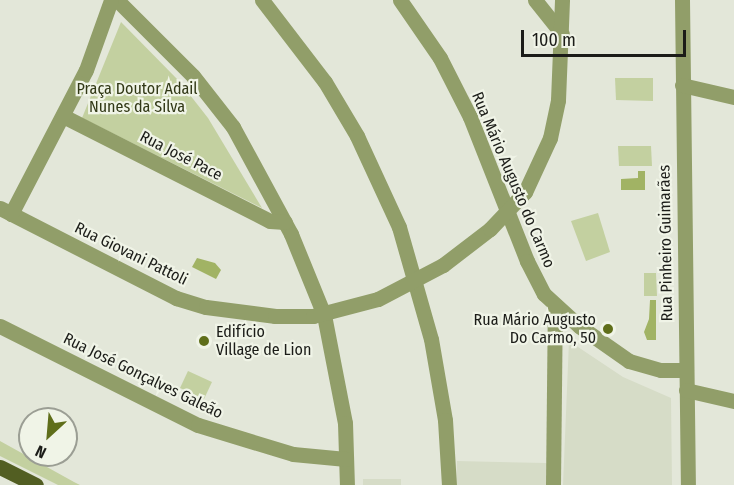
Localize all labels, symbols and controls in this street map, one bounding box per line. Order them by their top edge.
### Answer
scale bar [524,18,689,56]
text: 100 m [532,29,576,51]
park label: Praça Doutor Adail Nunes da Silva [76,79,198,117]
street label: Rua Mário Augusto do Carmo [467,89,559,271]
street label: Rua José Pace [137,127,225,185]
street label: Rua Pinheiro Guimarães [655,165,677,321]
street label: Rua Giovani Pattoli [71,218,191,290]
place label: Rua Mário Augusto Do Carmo, 50 [474,310,596,348]
place label: Edifício Village de Lion [216,322,311,360]
marker: Rua Mário Augusto Do Carmo, 50 [601,322,615,336]
street label: Rua José Gonçalves Galeão [60,329,226,423]
marker: Edifício Village de Lion [197,334,211,348]
north arrow [18,407,78,467]
text: N [32,441,49,462]

